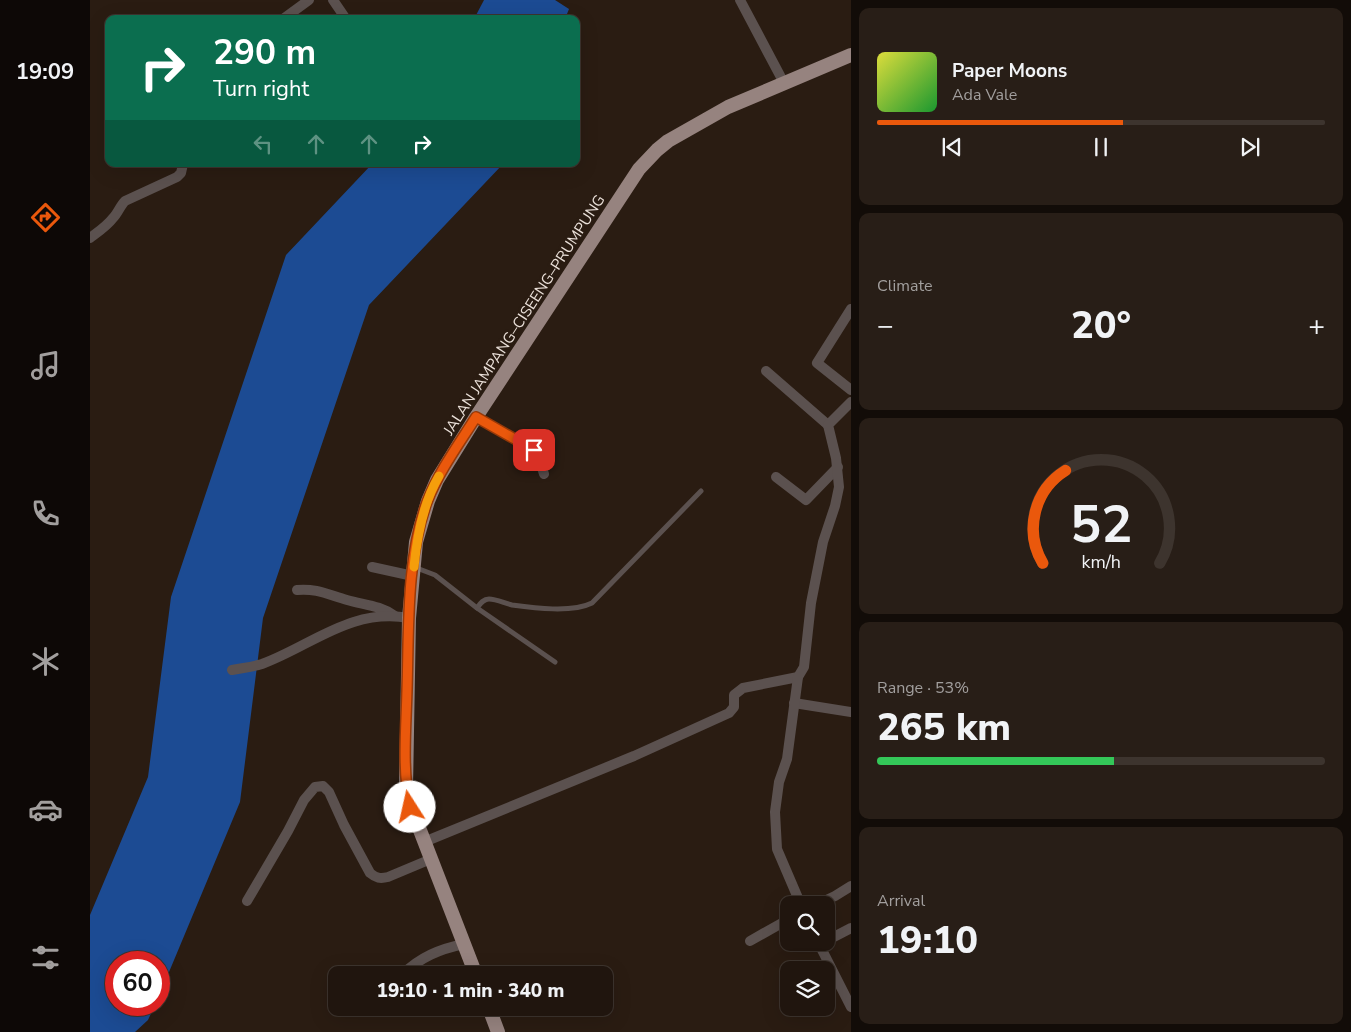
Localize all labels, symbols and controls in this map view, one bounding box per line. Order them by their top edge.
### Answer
text: 290 m [213,29,316,76]
icon: right [130,35,195,100]
text: 19:09 [16,57,74,87]
text: Paper Moons [952,58,1067,84]
text: Turn right [213,74,309,104]
text: Ada Vale [952,84,1017,106]
icon: left [249,130,277,158]
icon: ahead [302,130,330,158]
icon: ahead [355,130,383,158]
icon: right [408,130,436,158]
icon: previous [938,133,966,161]
icon: pause [1087,133,1115,161]
icon: next [1236,133,1264,161]
street label: JALAN JAMPANG–CISEENG–PRUMPUNG [438,191,609,440]
icon: directions [28,200,63,235]
text: Climate [877,275,932,297]
text: 20° [1071,300,1131,351]
text: − [877,307,894,345]
text: + [1308,307,1325,345]
icon: music [28,348,63,383]
pin [513,429,555,471]
icon: arrive [520,436,548,464]
text: 52 [1070,489,1132,560]
icon: phone [28,496,63,531]
text: km/h [1081,550,1121,574]
icon: climate [28,644,63,679]
text: Range · 53% [877,677,969,699]
text: 265 km [877,702,1011,753]
position arrow [383,780,435,832]
icon: car [28,792,63,827]
text: Arrival [877,890,925,912]
map controls [780,896,835,1016]
button: search [780,896,835,951]
text: 19:10 [877,915,978,966]
icon: filters [28,940,63,975]
speed limit sign: 60 [105,951,170,1016]
button: layers [780,961,835,1016]
text: 19:10 · 1 min · 340 m [377,978,564,1004]

